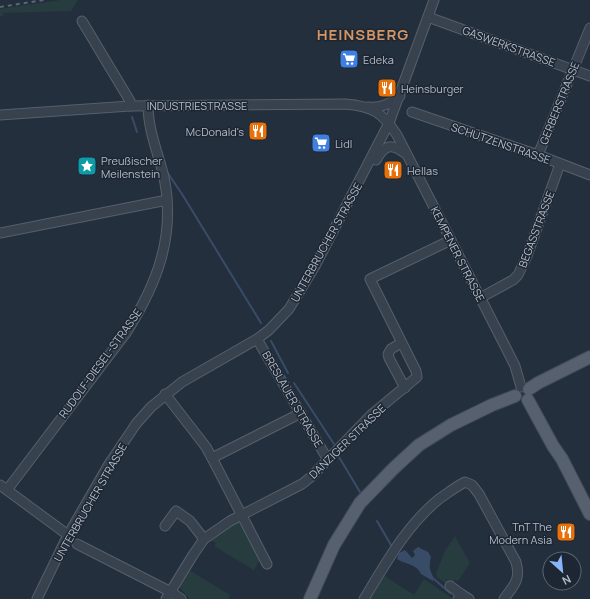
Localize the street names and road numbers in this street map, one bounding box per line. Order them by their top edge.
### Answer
street label: GASWERKSTRASSE [461,22,557,70]
street label: GERBERSTRASSE [536,59,582,147]
street label: INDUSTRIESTRASSE [147,98,247,113]
street label: SCHÜTZENSTRASSE [449,119,553,167]
street label: UNTERBRUCHER STRASSE [287,180,365,304]
street label: BEGASSTRASSE [514,189,558,269]
street label: KEMPENER STRASSE [428,204,488,304]
street label: RUDOLF-DIESEL-STRASSE [55,305,145,421]
street label: BRESLAUER STRASSE [259,348,327,450]
street label: DANZIGER STRASSE [305,400,389,482]
street label: UNTERBRUCHER STRASSE [50,440,130,564]

